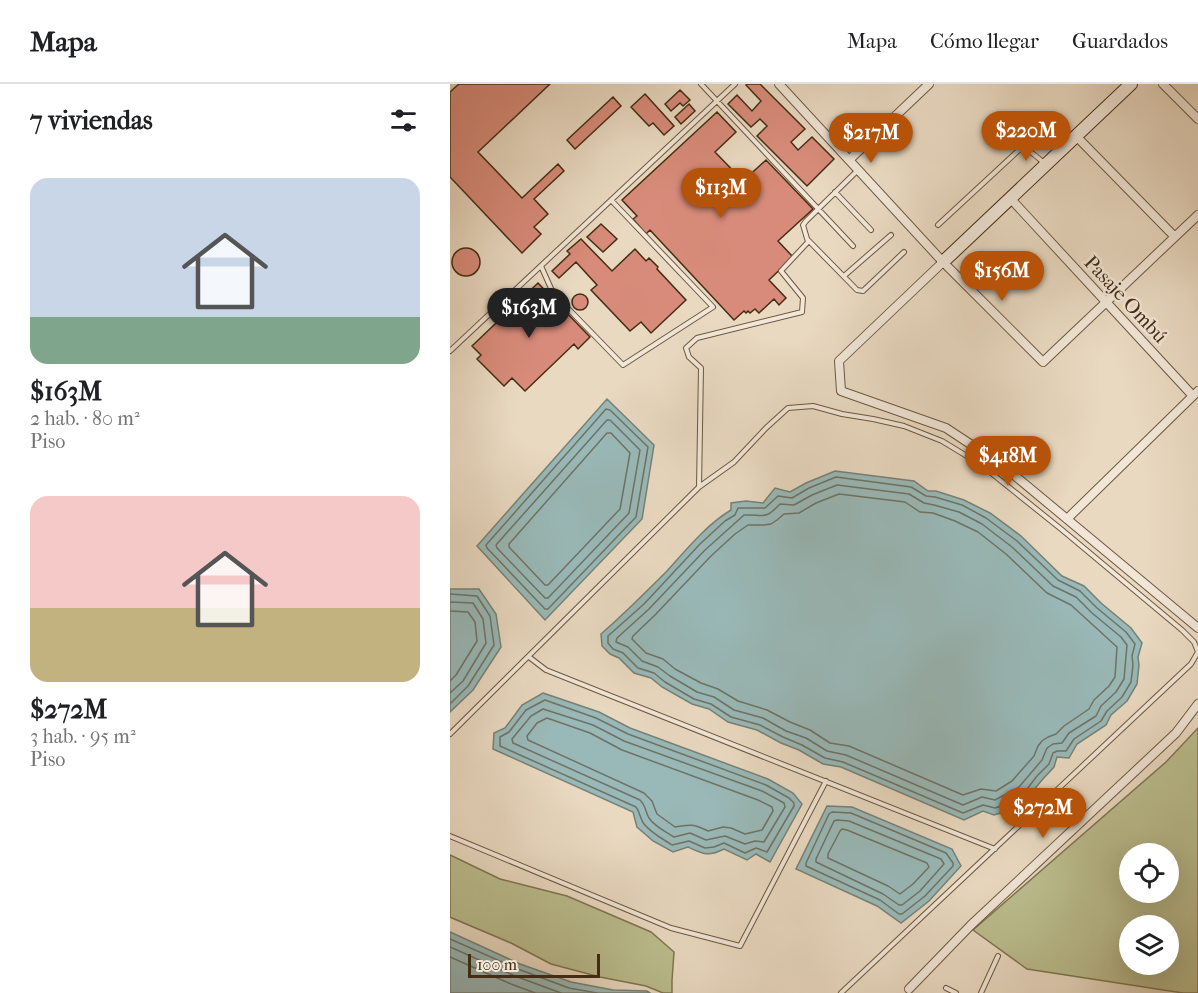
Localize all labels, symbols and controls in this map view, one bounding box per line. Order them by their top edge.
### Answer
text: Mapa [30,25,97,58]
text: Mapa [847,29,897,53]
text: Cómo llegar [930,29,1039,53]
text: Guardados [1072,29,1168,53]
icon: filters [387,104,420,137]
text: 7 viviendas [30,105,153,136]
pin: $220M [984,111,1068,162]
pin: $217M [829,113,913,164]
text: $220M [996,119,1056,142]
text: $217M [843,121,899,144]
pin: $113M [679,168,763,219]
text: $113M [695,176,747,199]
icon: home [171,217,279,325]
pin: $156M [960,251,1044,302]
street label: Pasaje Ombú [1079,251,1172,348]
text: $156M [974,259,1030,282]
pin: $163M [487,288,571,339]
text: $163M [501,296,557,319]
text: $163M [30,376,102,407]
text: 2 hab. · 80 m² [30,407,140,430]
text: Piso [30,430,66,453]
pin: $418M [966,436,1050,487]
text: $418M [979,444,1037,467]
icon: home [171,535,279,643]
text: $272M [30,694,107,725]
text: 3 hab. · 95 m² [30,725,136,748]
text: Piso [30,748,66,771]
pin: $272M [1001,788,1085,839]
text: $272M [1013,796,1073,819]
map controls [1119,843,1179,975]
button: locate [1119,843,1179,903]
button: layers [1119,915,1179,975]
scale bar [468,951,600,978]
text: 100 m [477,955,517,974]

